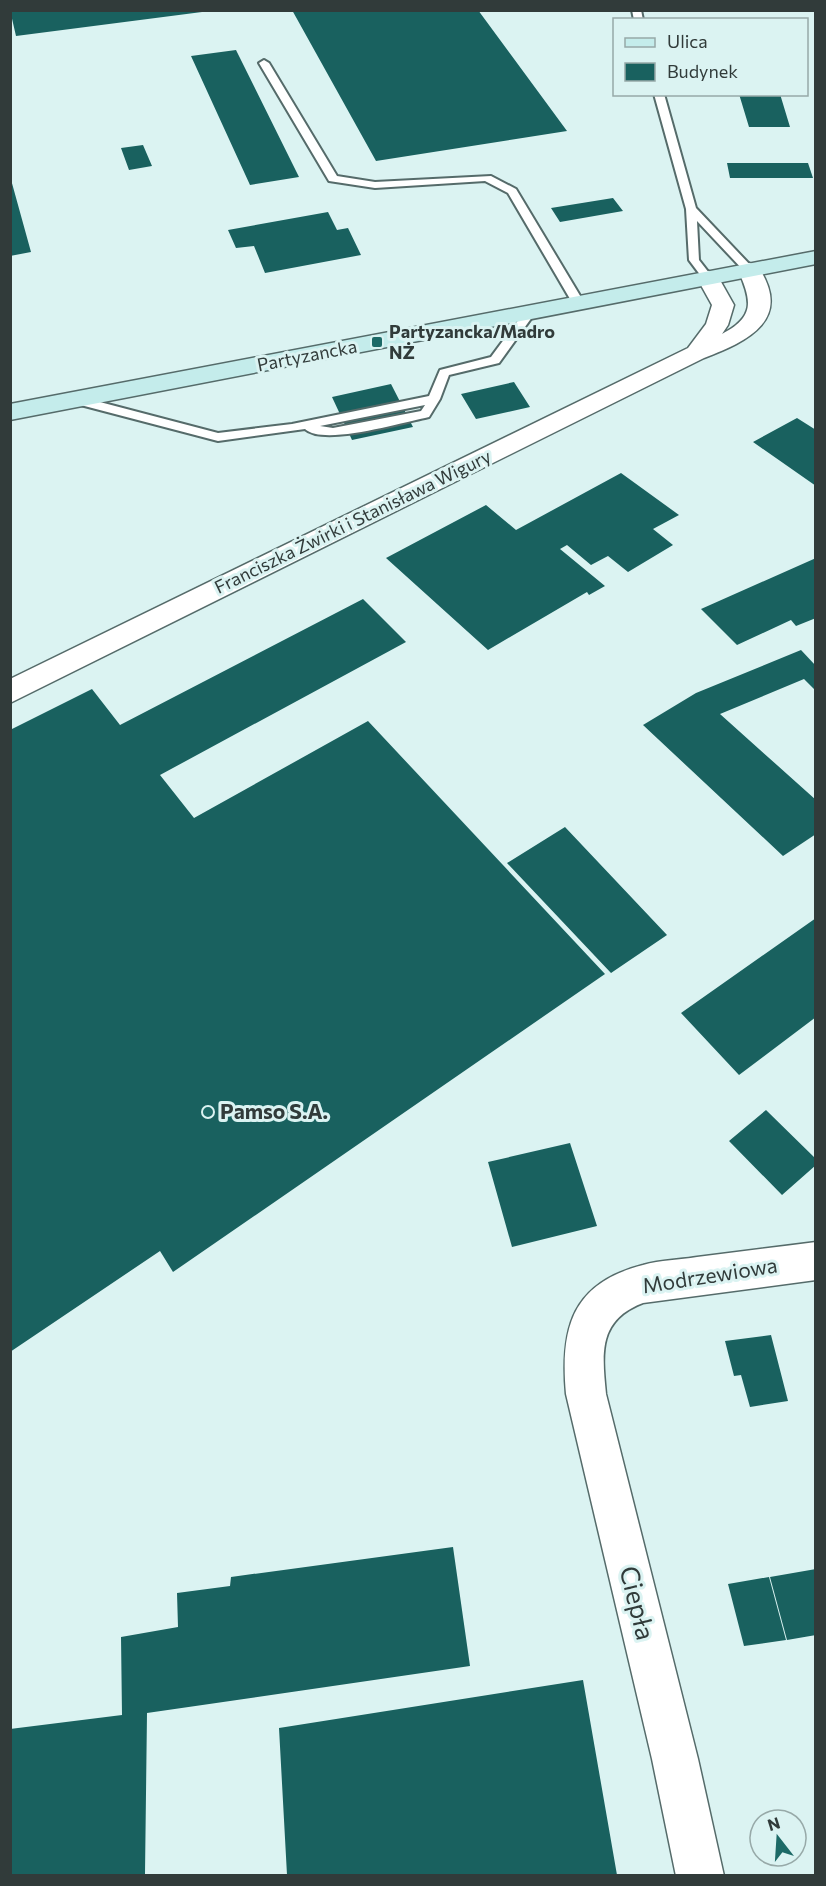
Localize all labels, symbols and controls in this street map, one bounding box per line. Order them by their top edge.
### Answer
legend [613,18,808,96]
text: Ulica [667,30,708,52]
text: Budynek [667,60,738,82]
place label: Partyzancka/Madro NŻ [389,320,555,363]
street label: Partyzancka [255,335,359,375]
marker: Partyzancka/Madro NŻ [370,335,384,349]
street label: Franciszka Żwirki i Stanisława Wigury [211,444,494,598]
place label: Pamso S.A. [220,1098,328,1123]
marker: Pamso S.A. [201,1105,215,1119]
street label: Modrzewiowa [640,1252,779,1298]
street label: Ciepła [614,1562,663,1643]
north arrow [748,1808,808,1868]
text: N [765,1812,782,1834]

